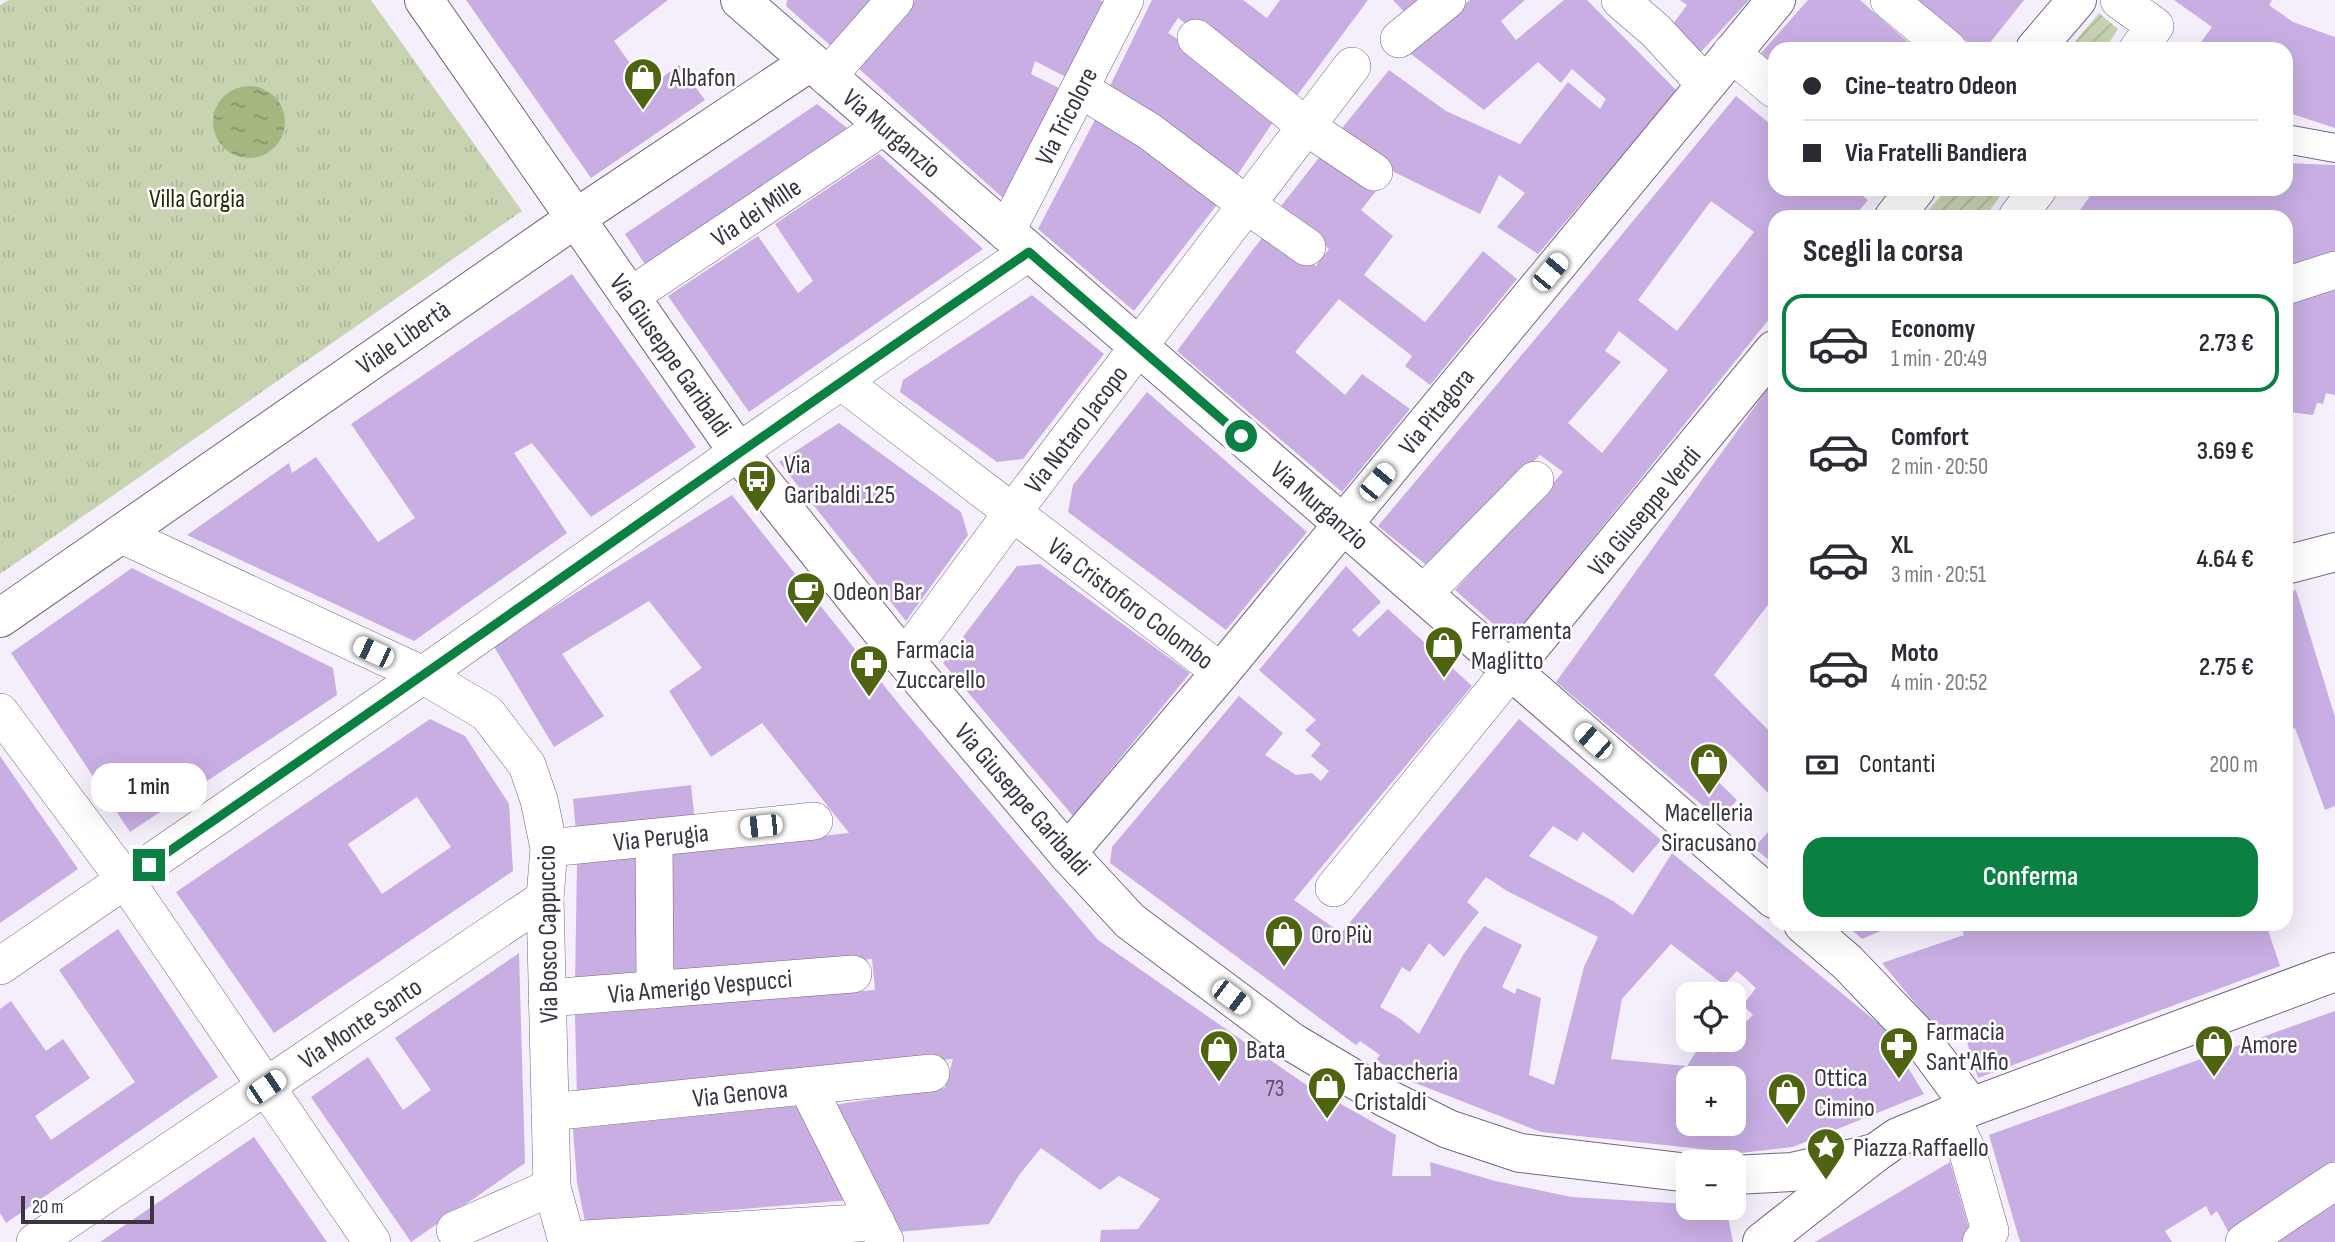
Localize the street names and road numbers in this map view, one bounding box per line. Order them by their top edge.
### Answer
street label: Via Tricolore [1030,62,1105,171]
street label: Via Murganzio [836,83,946,185]
street label: Via dei Mille [706,172,808,254]
street label: Via Giuseppe Garibaldi [602,268,737,443]
street label: Viale Libertà [351,295,457,382]
street label: Via Notaro Jacopo [1019,360,1135,500]
street label: Via Pitagora [1393,362,1481,461]
street label: Via Giuseppe Verdi [1582,441,1708,583]
street label: Via Murganzio [1264,455,1374,557]
street label: Via Cristoforo Colombo [1041,532,1219,677]
street label: Via Giuseppe Garibaldi [947,717,1096,883]
street label: Via Perugia [612,818,710,859]
street label: Via Bosco Cappuccio [531,844,566,1023]
street label: Via Amerigo Vespucci [607,964,794,1011]
street label: Via Monte Santo [294,972,428,1077]
street label: Via Genova [691,1074,789,1115]

